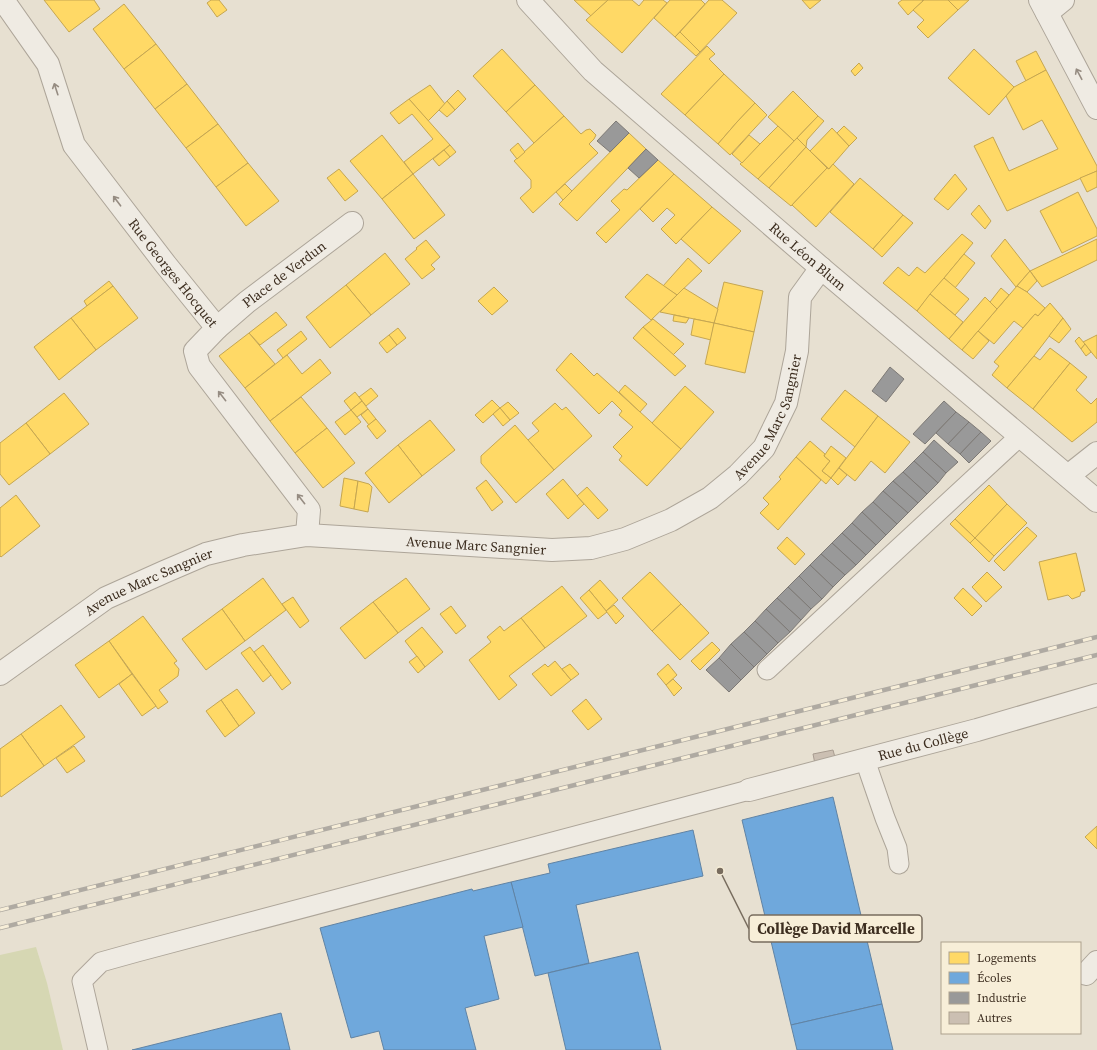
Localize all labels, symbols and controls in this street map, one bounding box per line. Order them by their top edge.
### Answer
one-way arrow [1074,68,1082,80]
one-way arrow [52,82,59,95]
one-way arrow [113,196,121,207]
street label: Rue Georges Hocquet [124,214,223,332]
street label: Rue Léon Blum [765,218,851,295]
street label: Place de Verdun [238,236,331,312]
street label: Avenue Marc Sangnier [729,352,806,484]
one-way arrow [217,391,226,402]
one-way arrow [297,494,305,505]
street label: Avenue Marc Sangnier [405,531,547,560]
street label: Avenue Marc Sangnier [80,543,215,620]
street label: Rue du Collège [876,723,971,766]
callout: Collège David Marcelle [749,915,922,942]
text: Collège David Marcelle [757,918,915,939]
legend [941,942,1081,1034]
text: Logements [977,950,1036,966]
text: Écoles [977,970,1011,986]
text: Industrie [977,990,1026,1006]
text: Autres [977,1010,1012,1026]

